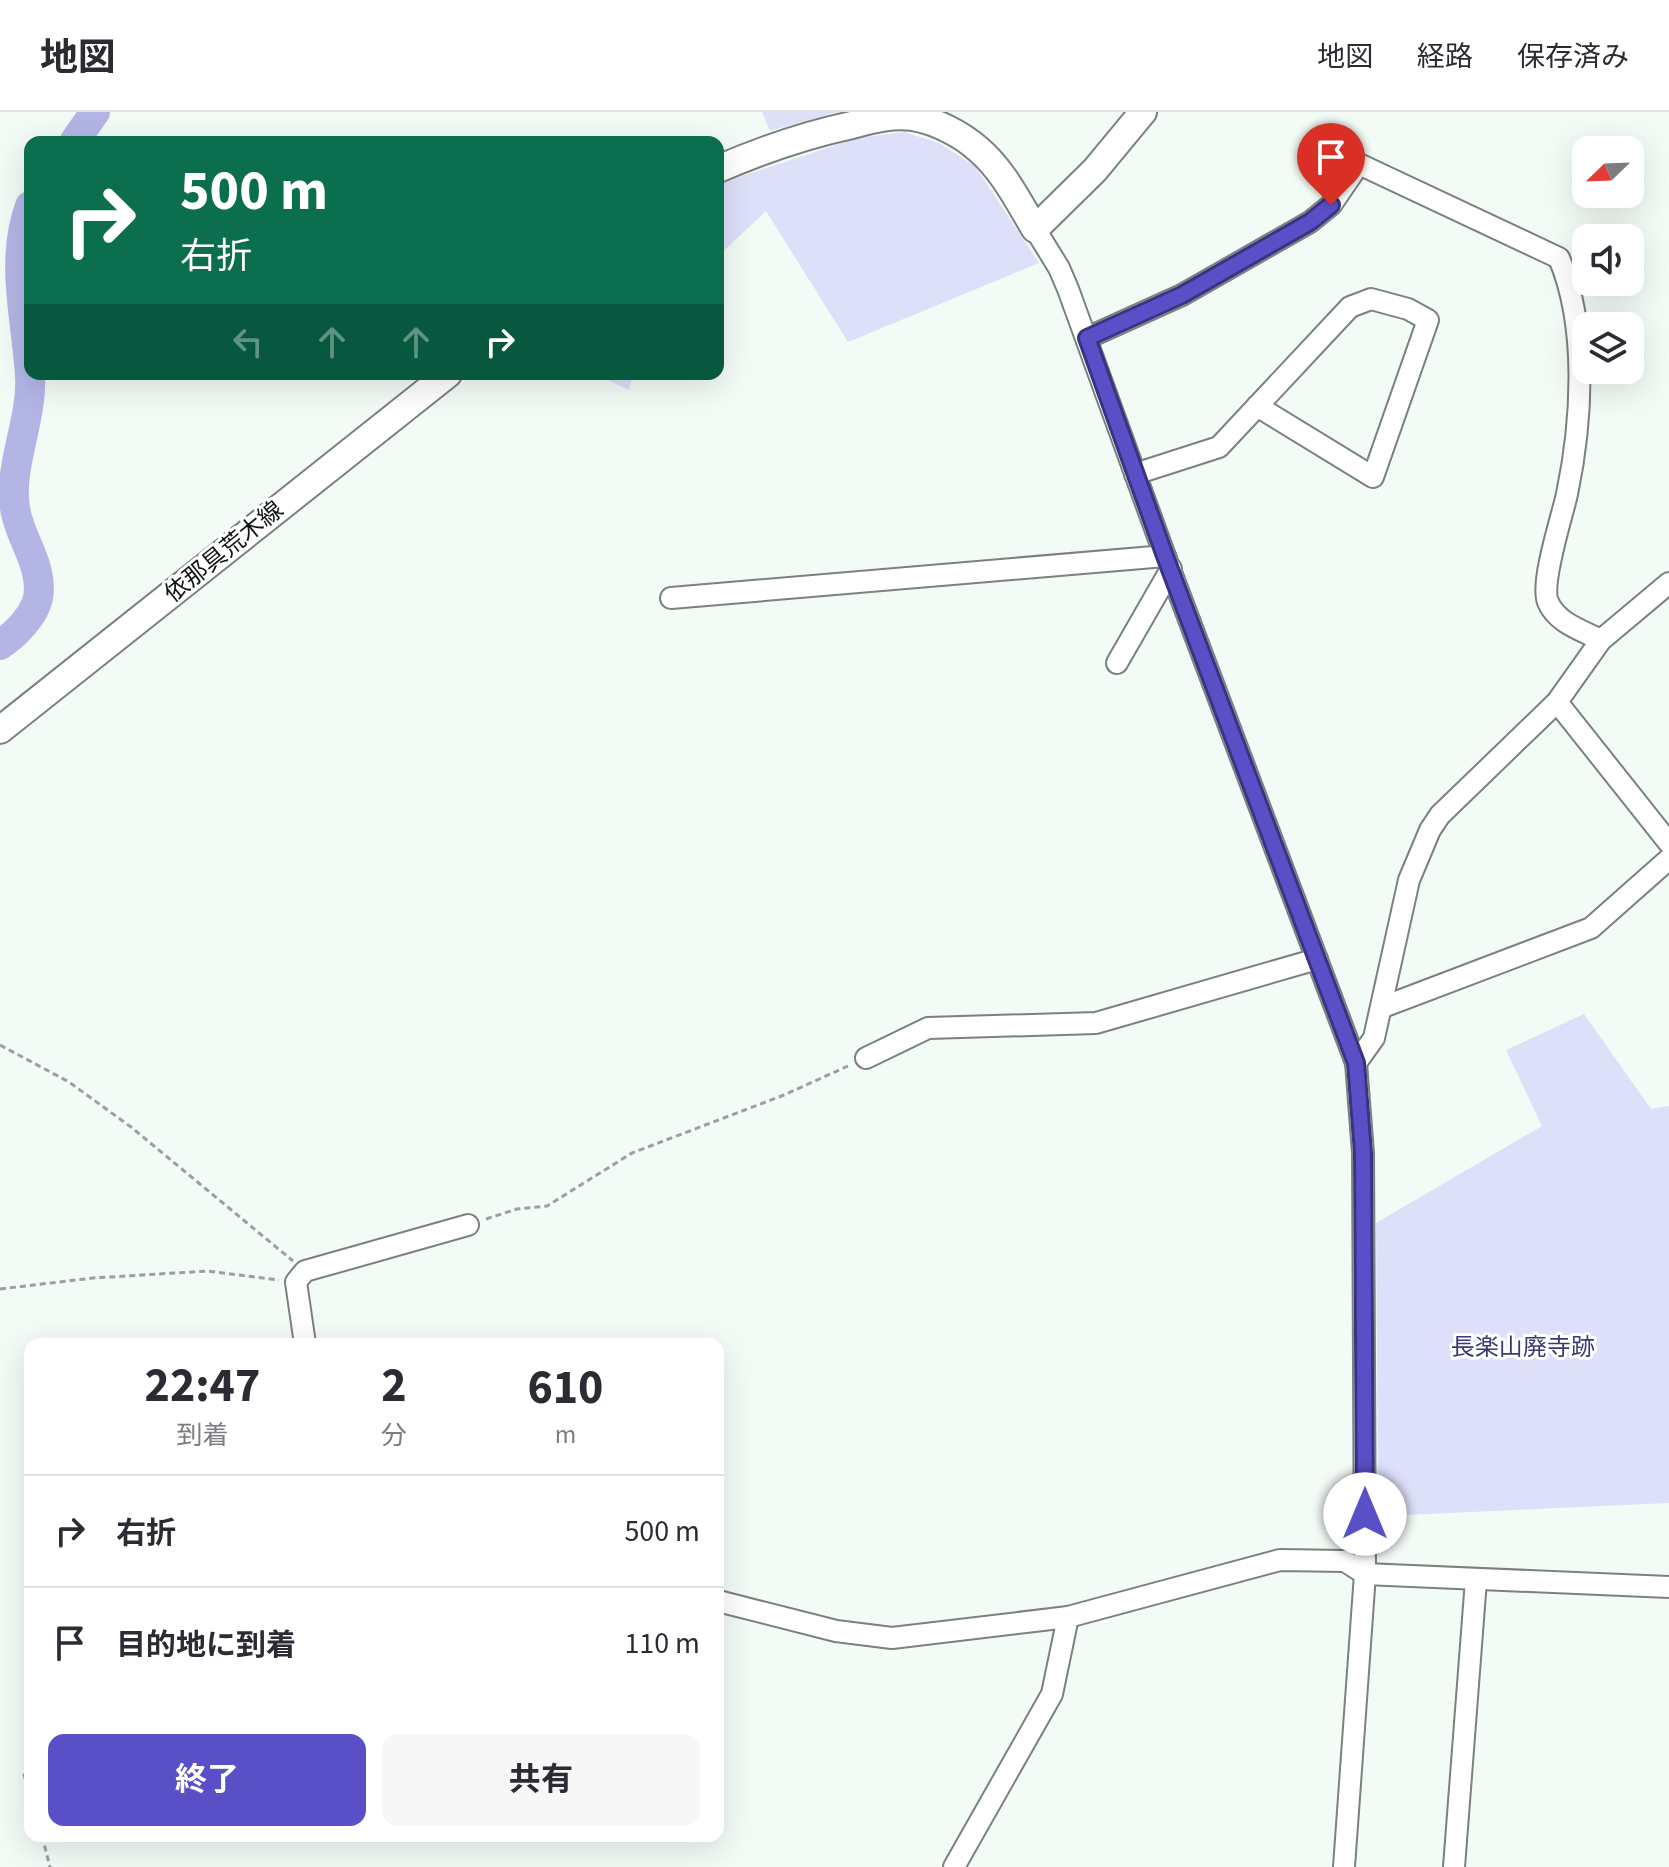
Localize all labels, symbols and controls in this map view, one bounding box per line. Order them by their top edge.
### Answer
text: 地図 [40,31,116,85]
text: 地図 [1317,37,1373,77]
text: 経路 [1417,37,1473,77]
text: 保存済み [1517,37,1629,77]
pin [1297,123,1365,205]
icon: arrive [1309,135,1353,179]
north arrow [1572,136,1644,208]
map controls [1572,136,1644,384]
text: 500 m [180,152,328,231]
icon: right [48,168,152,272]
button: sound [1572,224,1644,296]
text: 右折 [180,231,252,282]
button: layers [1572,312,1644,384]
icon: left [226,320,270,364]
icon: ahead [310,320,354,364]
icon: ahead [394,320,438,364]
icon: right [478,320,522,364]
street label: 依那具荒木線 [157,493,291,611]
park label: 長楽山廃寺跡 [1451,1330,1595,1365]
text: 22:47 [145,1352,260,1420]
text: 2 [381,1352,407,1420]
text: 610 [527,1354,603,1422]
text: m [555,1416,576,1453]
text: 到着 [176,1417,228,1454]
text: 分 [381,1417,407,1454]
position arrow [1323,1472,1407,1556]
icon: right [48,1509,92,1553]
text: 500 m [624,1510,700,1553]
text: 右折 [116,1512,176,1555]
icon: arrive [48,1621,92,1665]
text: 110 m [624,1622,700,1665]
text: 目的地に到着 [116,1624,296,1667]
button: 終了 [48,1734,366,1826]
button: 共有 [382,1734,700,1826]

